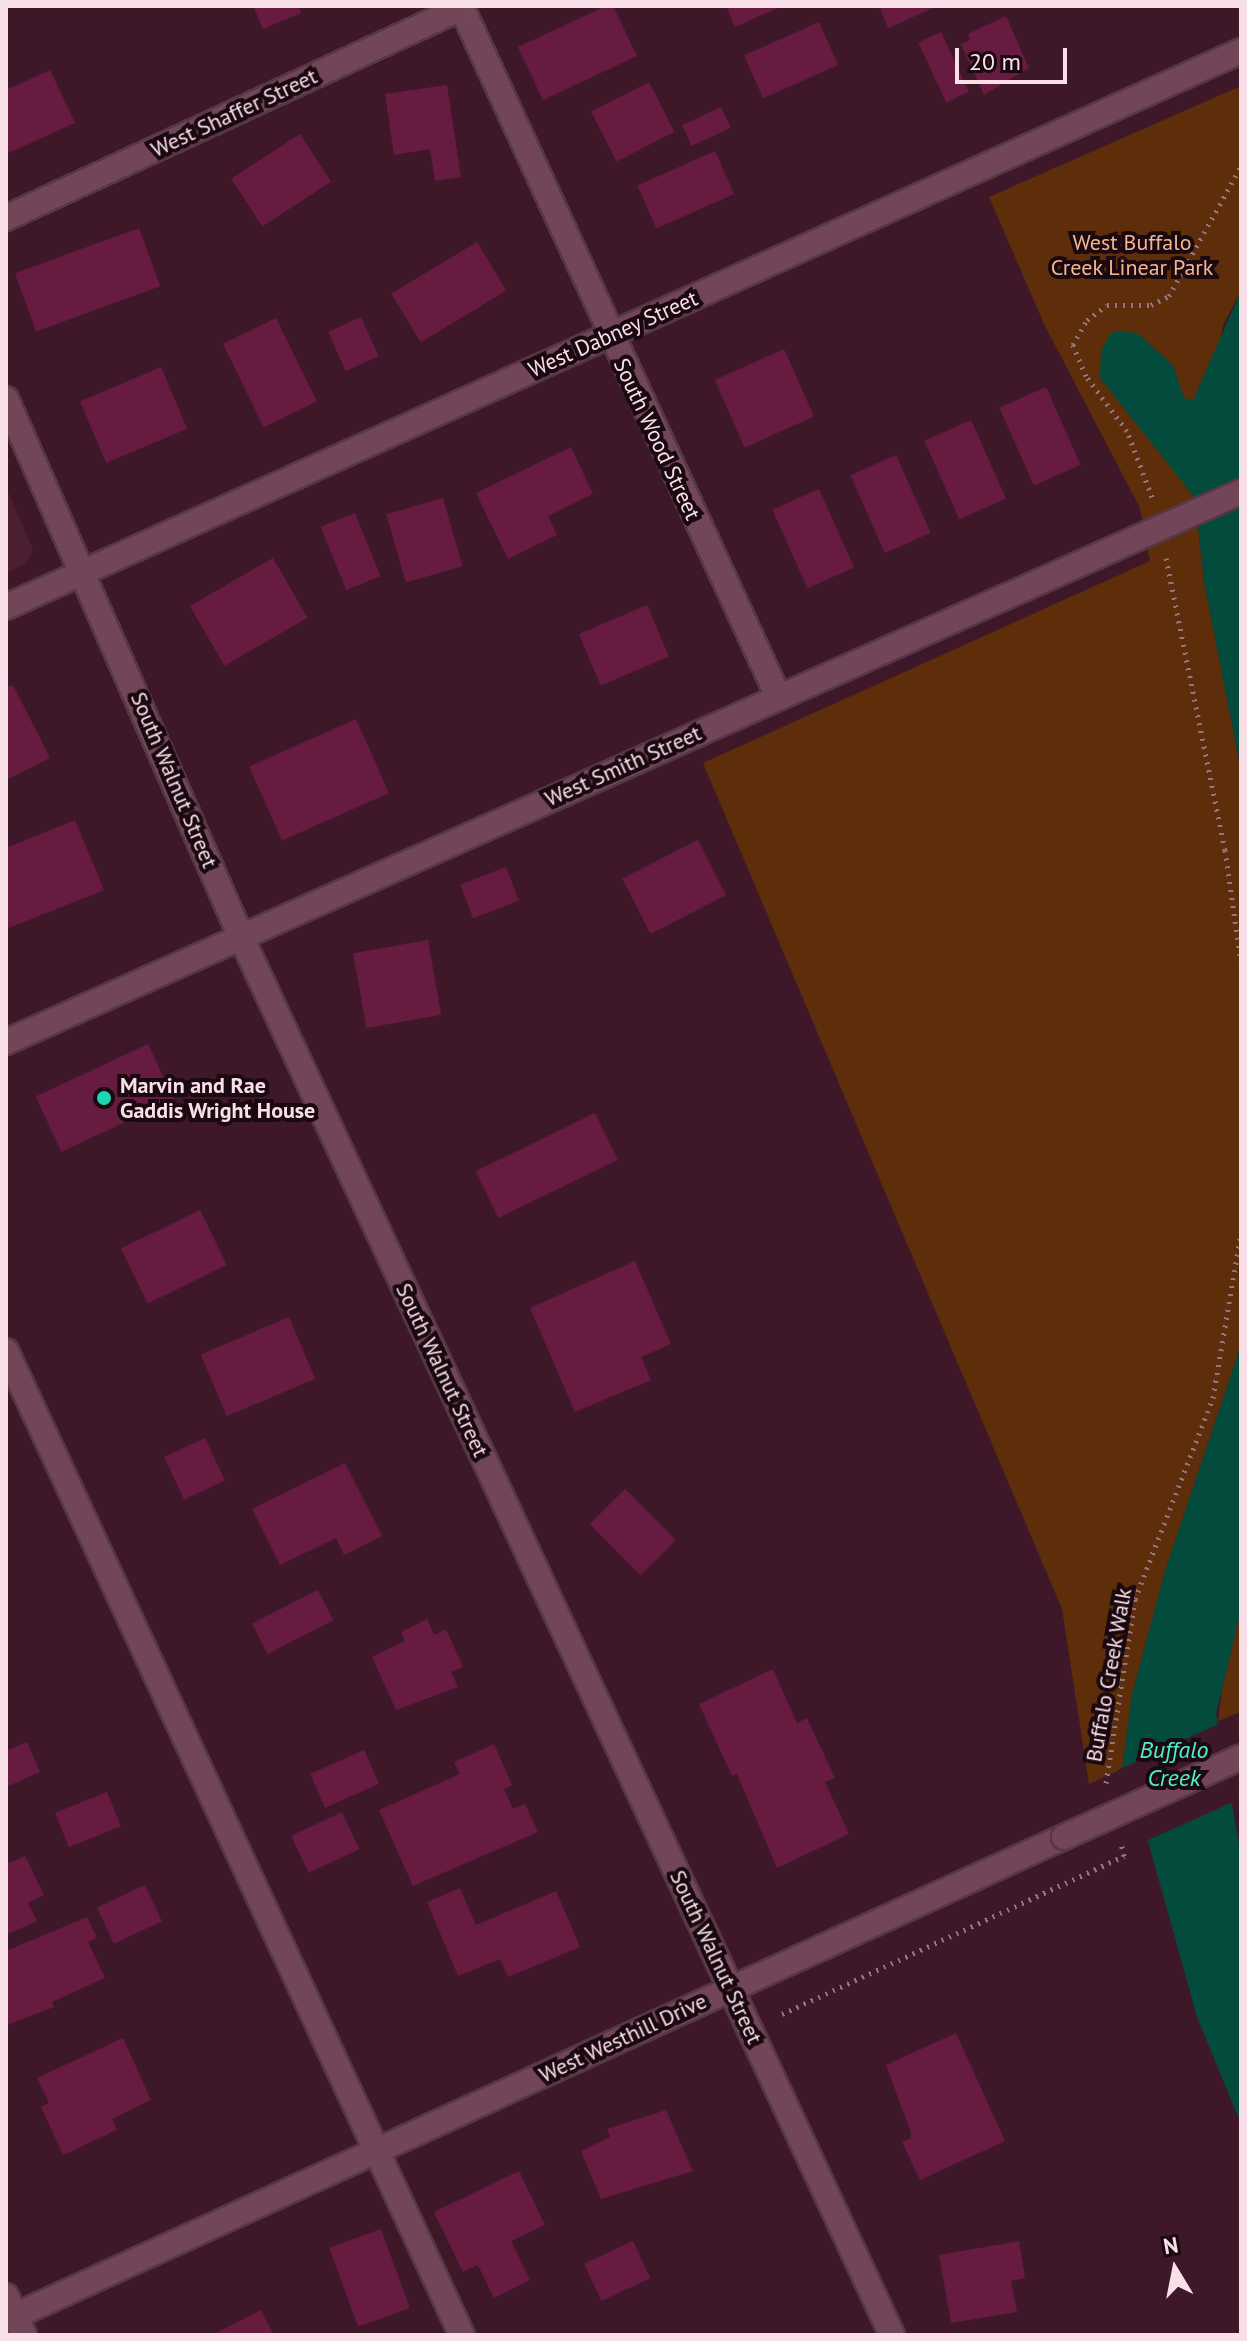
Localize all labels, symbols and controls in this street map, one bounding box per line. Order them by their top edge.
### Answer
scale bar [959,32,1071,82]
text: 20 m [969,46,1021,77]
street label: West Shaffer Street [147,63,321,163]
park label: West Buffalo Creek Linear Park [1050,229,1214,280]
street label: West Dabney Street [524,285,702,383]
street label: South Wood Street [608,354,706,524]
street label: South Walnut Street [125,688,223,872]
street label: West Smith Street [541,720,705,812]
place label: Marvin and Rae Gaddis Wright House [120,1072,316,1124]
marker: Marvin and Rae Gaddis Wright House [95,1089,113,1107]
street label: South Walnut Street [390,1279,494,1461]
street label: Buffalo Creek Walk [1081,1585,1137,1765]
water label: Buffalo Creek [1139,1736,1209,1792]
street label: South Walnut Street [664,1866,768,2048]
street label: West Westhill Drive [535,1988,711,2088]
north arrow [1135,2229,1215,2309]
text: N [1161,2230,1180,2260]

